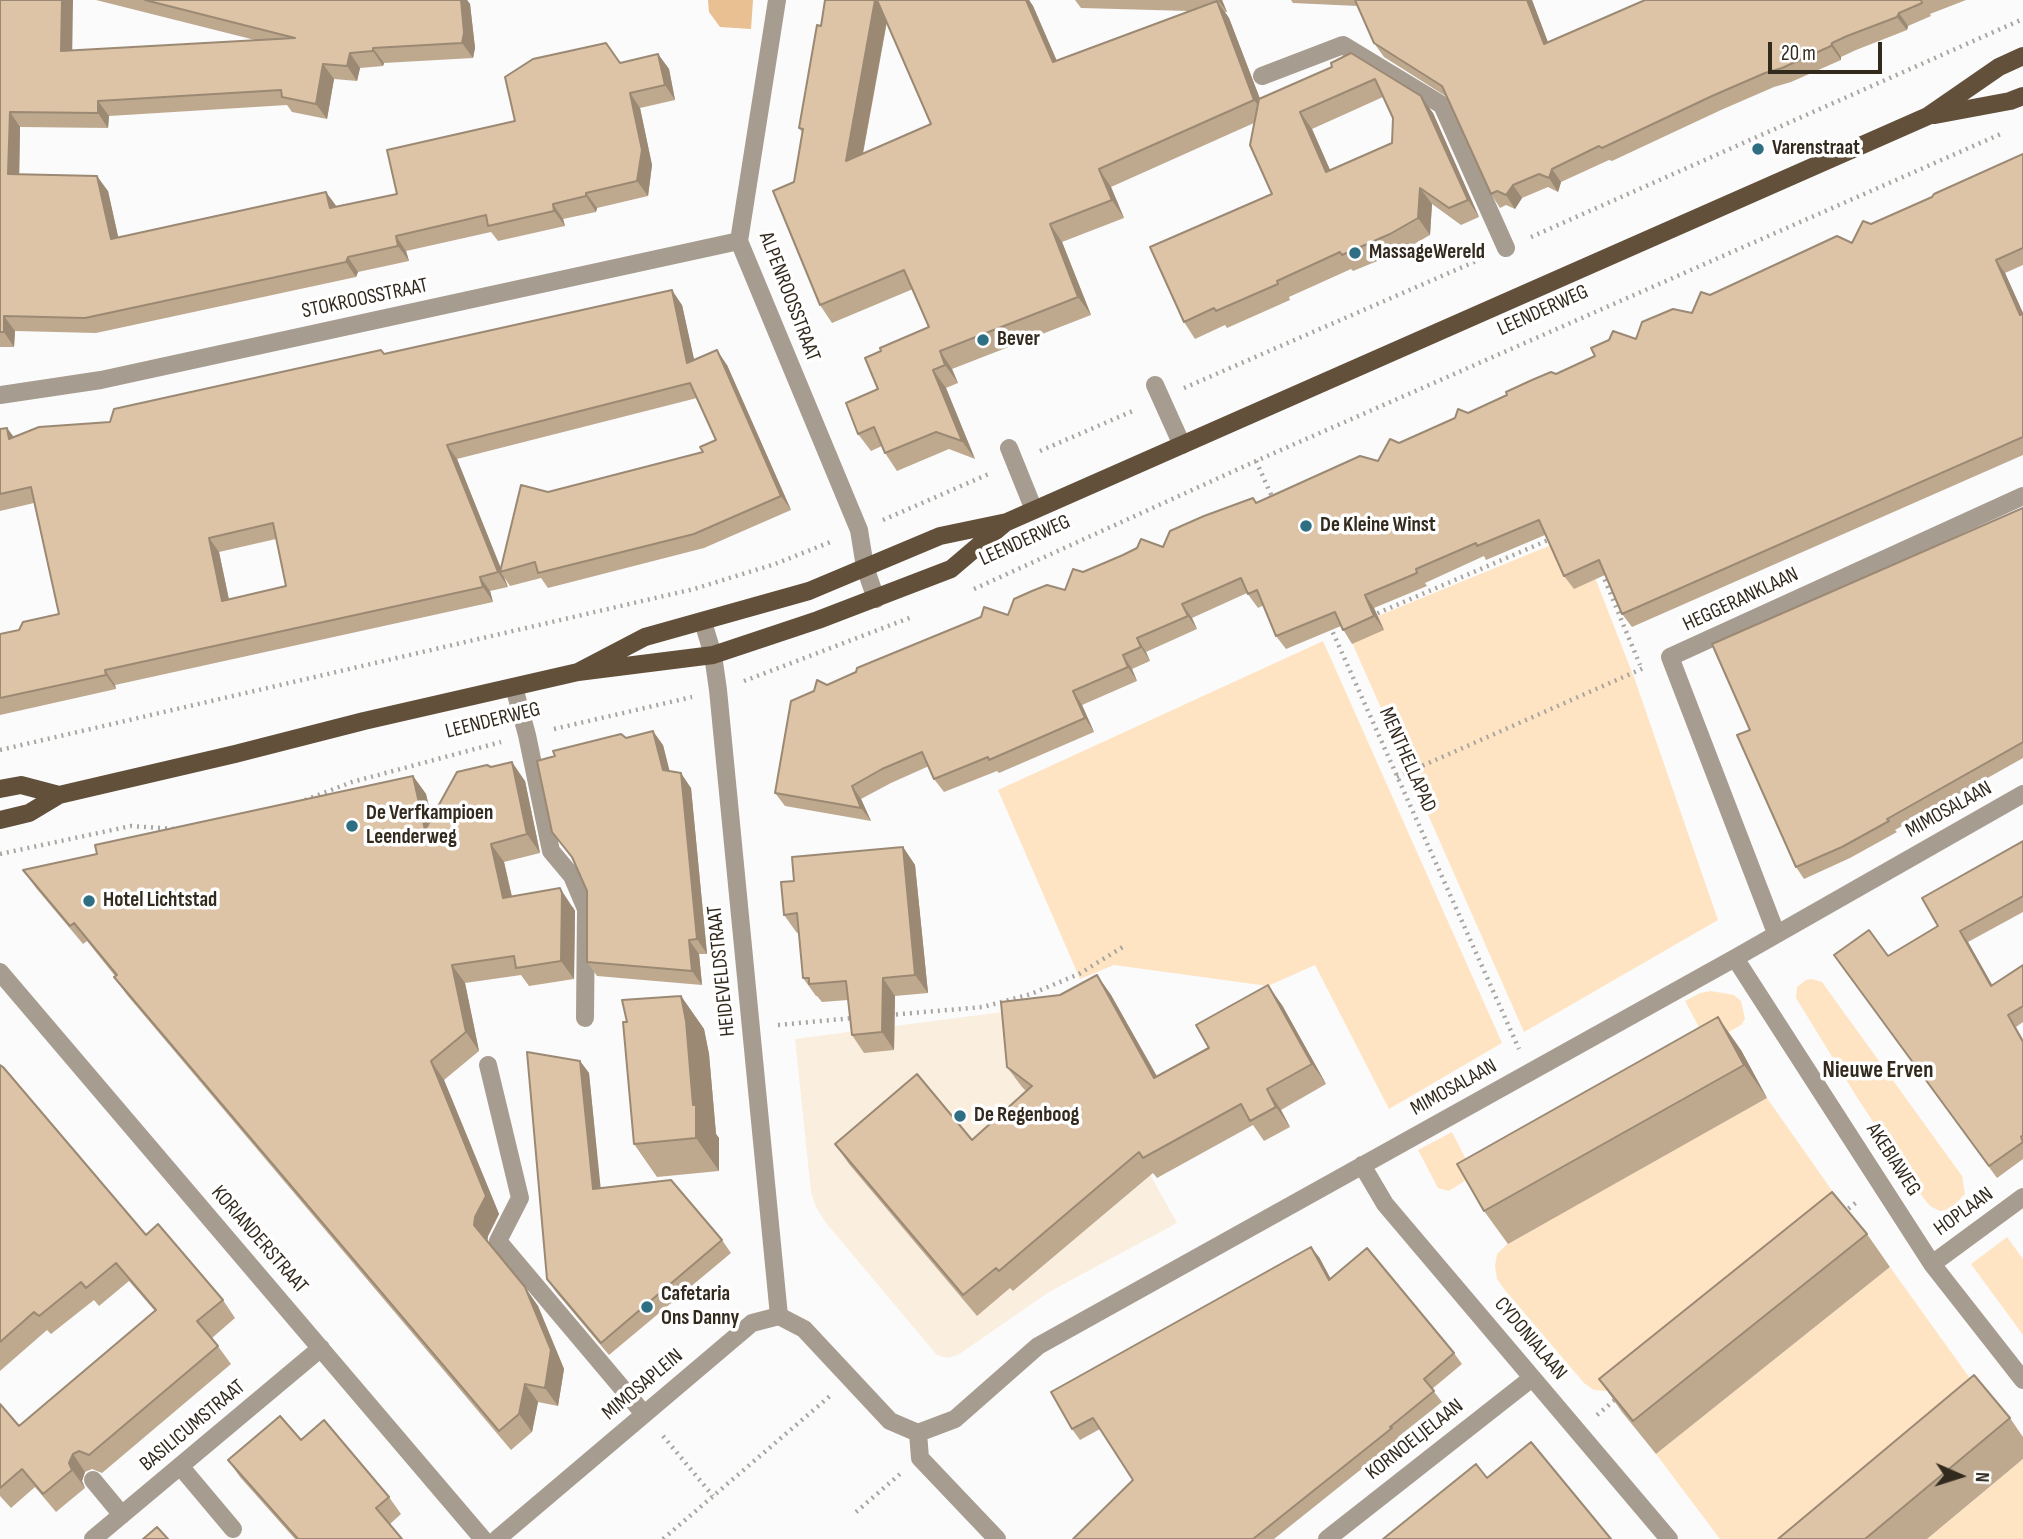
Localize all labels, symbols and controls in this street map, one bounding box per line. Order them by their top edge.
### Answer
scale bar [1771,28,1885,72]
text: 20 m [1781,41,1816,66]
place label: Varenstraat [1772,136,1860,162]
marker: Varenstraat [1750,141,1766,157]
street label: ALPENROOSSTRAAT [753,229,825,365]
place label: MassageWereld [1369,240,1485,266]
marker: MassageWereld [1347,245,1363,261]
street label: STOKROOSSTRAAT [300,273,430,325]
street label: LEENDERWEG [1494,280,1592,342]
place label: Bever [997,327,1040,353]
marker: Bever [975,332,991,348]
street label: LEENDERWEG [976,510,1074,572]
place label: De Kleine Winst [1320,513,1436,539]
marker: De Kleine Winst [1298,518,1314,534]
street label: HEGGERANKLAAN [1679,562,1803,638]
street label: LEENDERWEG [443,697,543,745]
street label: MENTHELLAPAD [1373,704,1441,816]
street label: MIMOSALAAN [1902,776,1996,844]
place label: De Verfkampioen Leenderweg [366,801,493,851]
marker: De Verfkampioen Leenderweg [344,818,360,834]
place label: Hotel Lichtstad [103,888,217,914]
marker: Hotel Lichtstad [81,893,97,909]
street label: HEIDEVELDSTRAAT [703,904,741,1038]
street label: MIMOSALAAN [1407,1054,1501,1122]
district label: Nieuwe Erven [1823,1057,1933,1085]
place label: De Regenboog [974,1103,1079,1129]
marker: De Regenboog [952,1108,968,1124]
street label: AKEBIAWEG [1860,1119,1926,1201]
street label: KORIANDERSTRAAT [205,1181,313,1299]
street label: HOPLAAN [1930,1182,1998,1242]
place label: Cafetaria Ons Danny [661,1282,739,1332]
street label: CYDONIALAAN [1488,1292,1572,1386]
marker: Cafetaria Ons Danny [639,1299,655,1315]
street label: MIMOSAPLEIN [598,1344,688,1426]
street label: BASILICUMSTRAAT [135,1375,251,1477]
street label: KORNOELJELAAN [1361,1394,1469,1486]
north arrow [1925,1441,1995,1511]
text: N [1970,1471,1993,1483]

